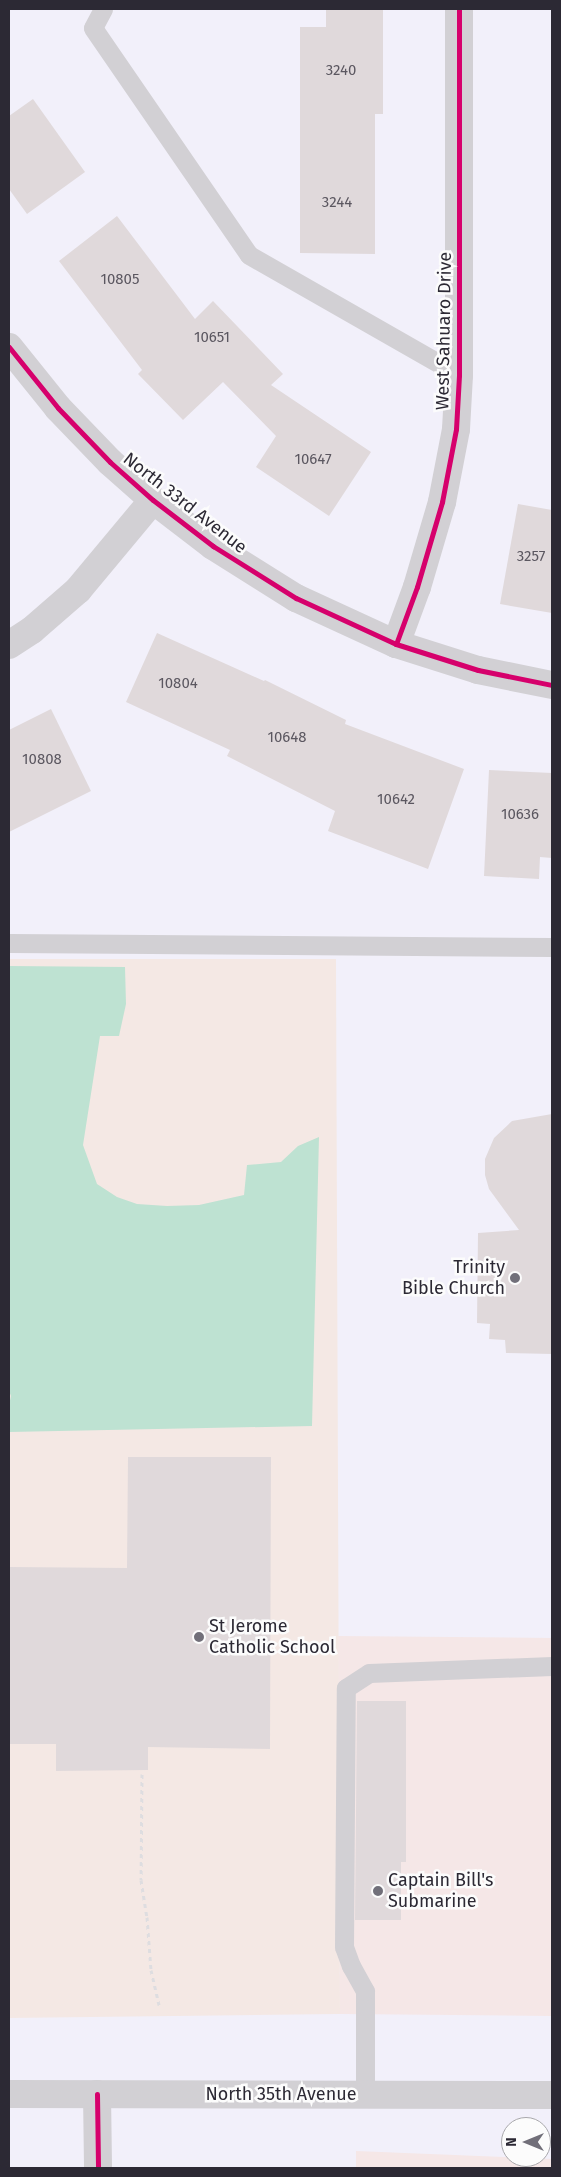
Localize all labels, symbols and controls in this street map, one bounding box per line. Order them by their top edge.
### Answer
house number: 3240 [326,62,356,80]
house number: 3244 [322,194,352,212]
street label: West Sahuaro Drive [432,252,456,410]
house number: 10805 [100,271,140,289]
house number: 10651 [194,329,230,347]
street label: North 33rd Avenue [119,448,251,558]
house number: 10647 [294,451,332,469]
house number: 3257 [517,548,545,566]
house number: 10804 [158,675,198,693]
house number: 10648 [267,729,307,747]
house number: 10808 [22,751,62,769]
house number: 10642 [377,791,415,809]
house number: 10636 [501,806,539,824]
place label: Trinity Bible Church [402,1257,505,1300]
marker: Trinity Bible Church [509,1272,521,1284]
place label: St Jerome Catholic School [209,1616,335,1658]
marker: St Jerome Catholic School [193,1631,205,1643]
place label: Captain Bill's Submarine [388,1870,493,1912]
marker: Captain Bill's Submarine [372,1885,384,1897]
street label: North 35th Avenue [205,2083,357,2105]
north arrow [501,2117,551,2167]
text: N [503,2137,520,2147]

